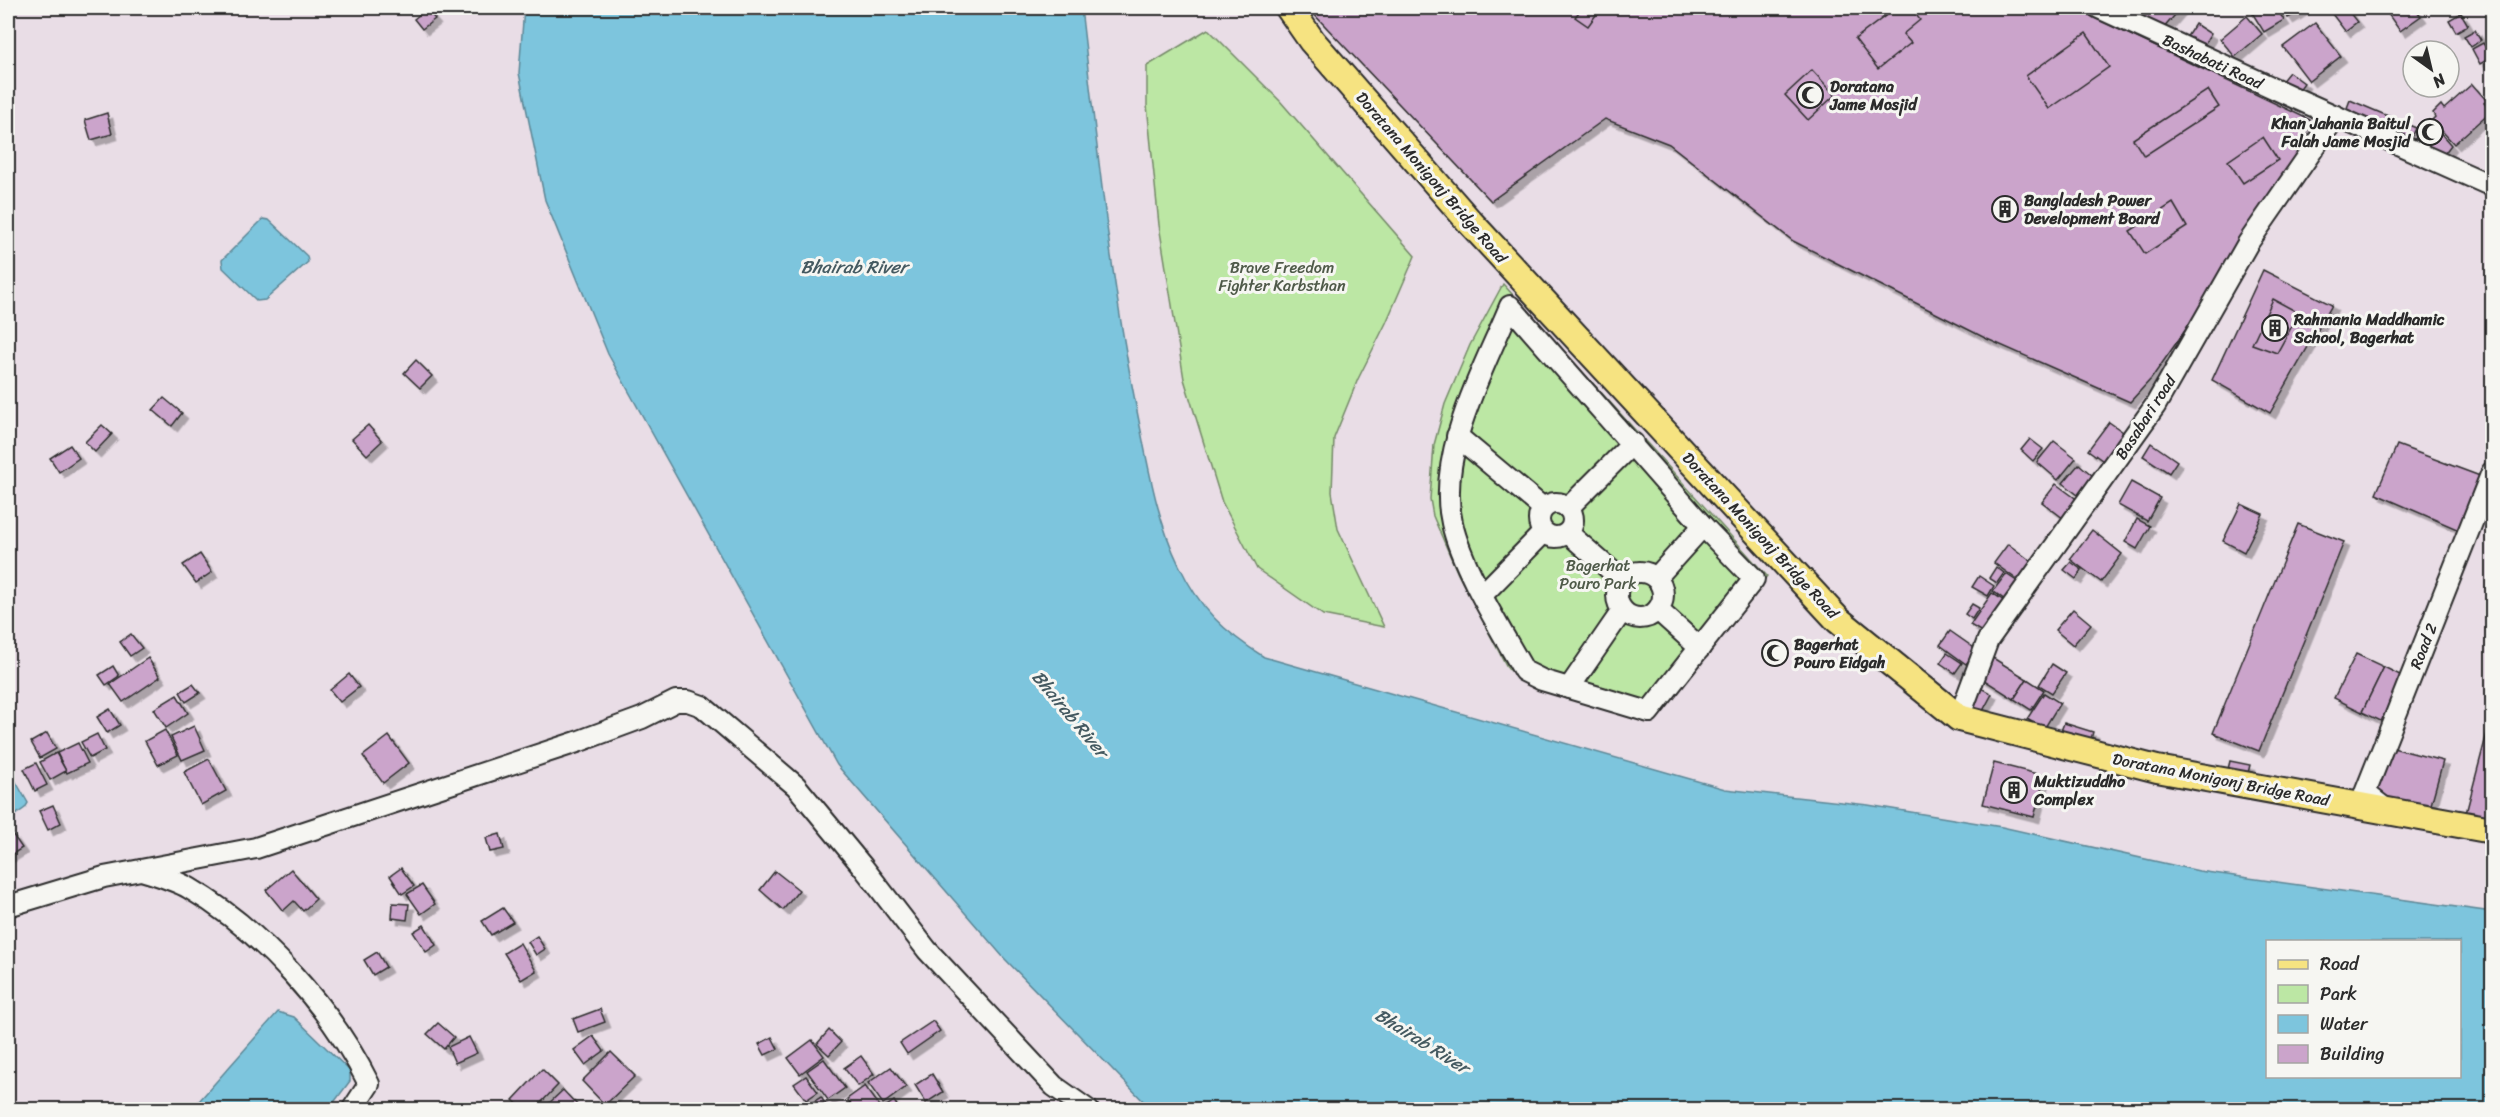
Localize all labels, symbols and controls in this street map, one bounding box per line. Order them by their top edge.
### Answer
street label: Bashabati Road [2158,25,2269,98]
north arrow [2401,39,2461,99]
text: N [2426,65,2453,97]
place label: Doratana Jame Mosjid [1829,72,1918,119]
mosque icon: Doratana Jame Mosjid [1795,80,1825,110]
street label: Doratana Monigonj Bridge Road [1348,85,1516,271]
place label: Khan Jahania Baitul Falah Jame Mosjid [2270,109,2412,156]
mosque icon: Khan Jahania Baitul Falah Jame Mosjid [2415,117,2445,147]
place label: Bangladesh Power Development Board [2024,186,2161,233]
building icon: Bangladesh Power Development Board [1990,194,2020,224]
water label: Bhairab River [801,251,911,283]
park label: Brave Freedom Fighter Karbsthan [1218,253,1346,300]
place label: Rahmania Maddhamic School, Bagerhat [2293,305,2445,352]
building icon: Rahmania Maddhamic School, Bagerhat [2260,313,2290,343]
street label: Basabari road [2107,368,2185,466]
street label: Doratana Monigonj Bridge Road [1675,445,1847,627]
park label: Bagerhat Pouro Park [1559,551,1637,598]
street label: Road 2 [2401,619,2446,674]
place label: Bagerhat Pouro Eidgah [1794,630,1886,677]
mosque icon: Bagerhat Pouro Eidgah [1760,638,1790,668]
water label: Bhairab River [1024,663,1119,768]
street label: Doratana Monigonj Bridge Road [2110,744,2333,815]
place label: Muktizuddho Complex [2033,767,2126,814]
building icon: Muktizuddho Complex [1999,775,2029,805]
legend [2266,940,2461,1078]
text: Road [2320,948,2360,980]
text: Park [2320,978,2357,1010]
water label: Bhairab River [1368,999,1479,1085]
text: Water [2320,1008,2369,1040]
text: Building [2320,1038,2384,1070]

